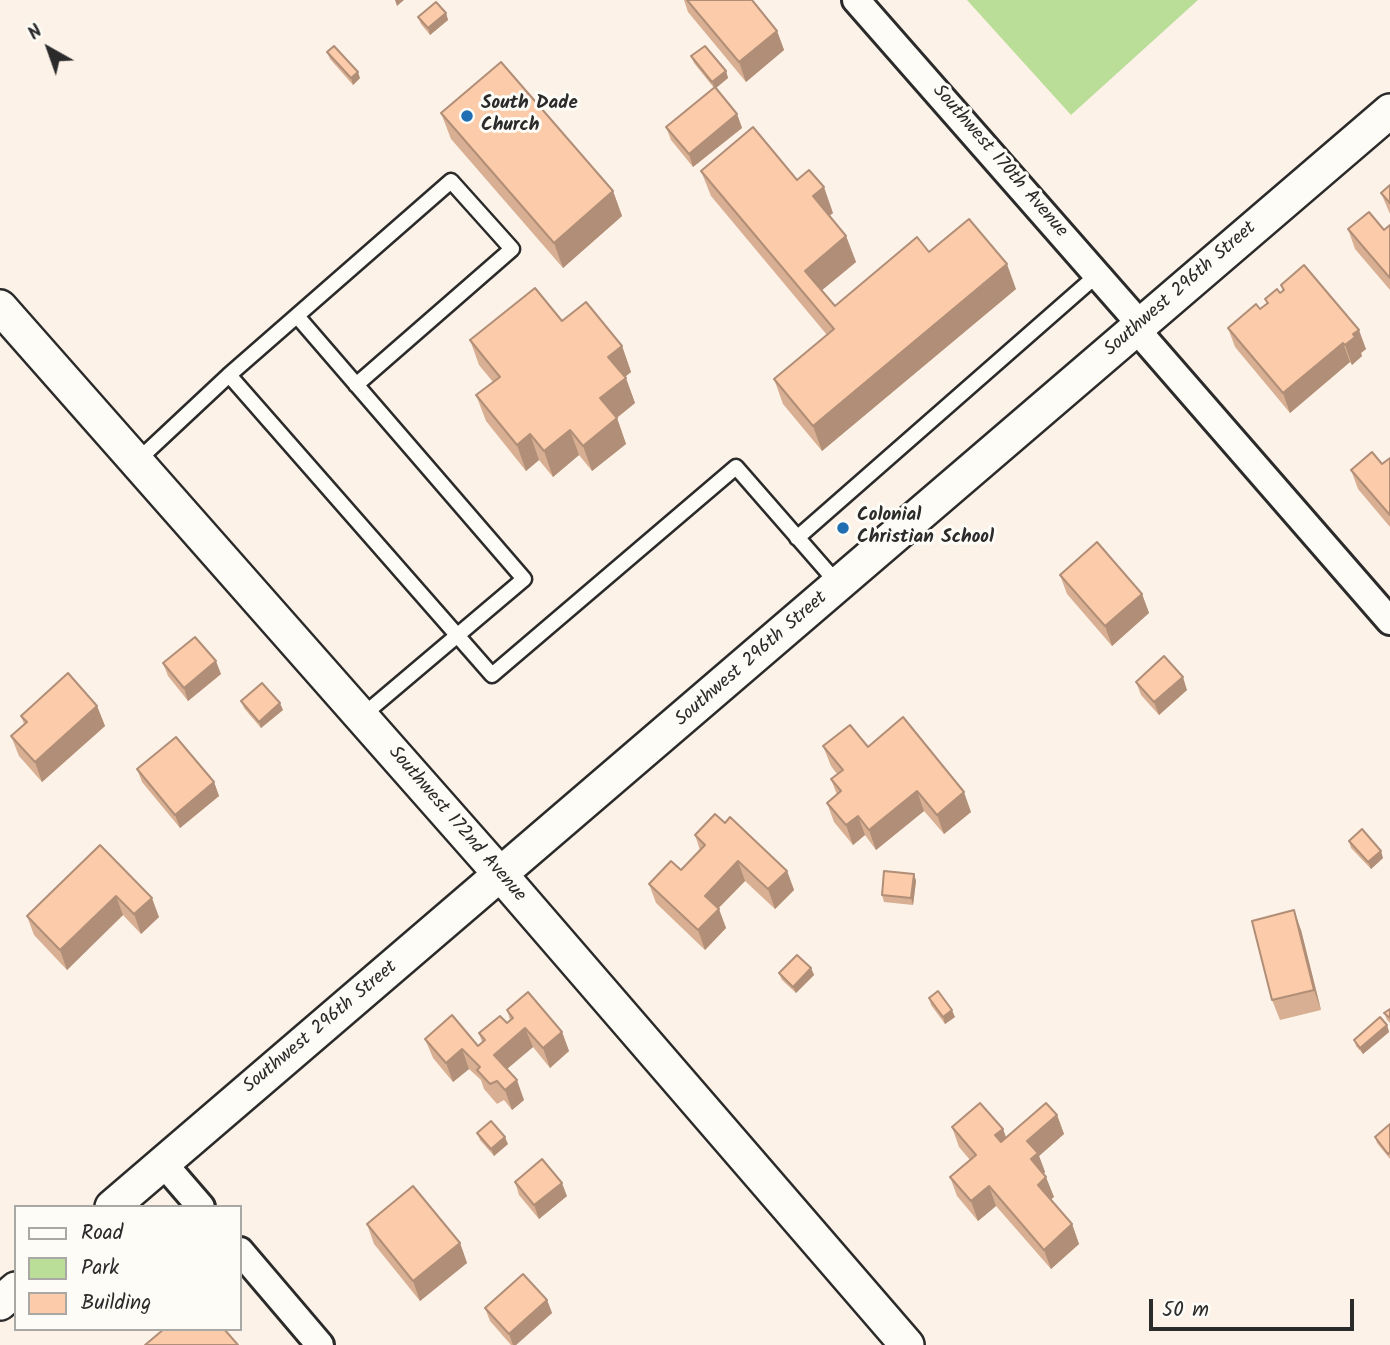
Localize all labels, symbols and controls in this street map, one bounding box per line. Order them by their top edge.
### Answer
north arrow [14,14,84,84]
text: N [21,18,50,48]
street label: Southwest 170th Avenue [926,81,1072,243]
place label: South Dade Church [481,94,578,138]
marker: South Dade Church [459,108,475,124]
street label: Southwest 296th Street [1100,218,1262,362]
place label: Colonial Christian School [857,506,994,550]
marker: Colonial Christian School [835,520,851,536]
street label: Southwest 296th Street [671,588,833,732]
street label: Southwest 172nd Avenue [382,743,530,907]
street label: Southwest 296th Street [239,957,403,1099]
legend [14,1205,242,1331]
text: Road [81,1217,123,1250]
text: Park [81,1252,119,1285]
scale bar [1152,1286,1357,1330]
text: Building [81,1287,151,1320]
text: 50 m [1162,1294,1209,1327]

